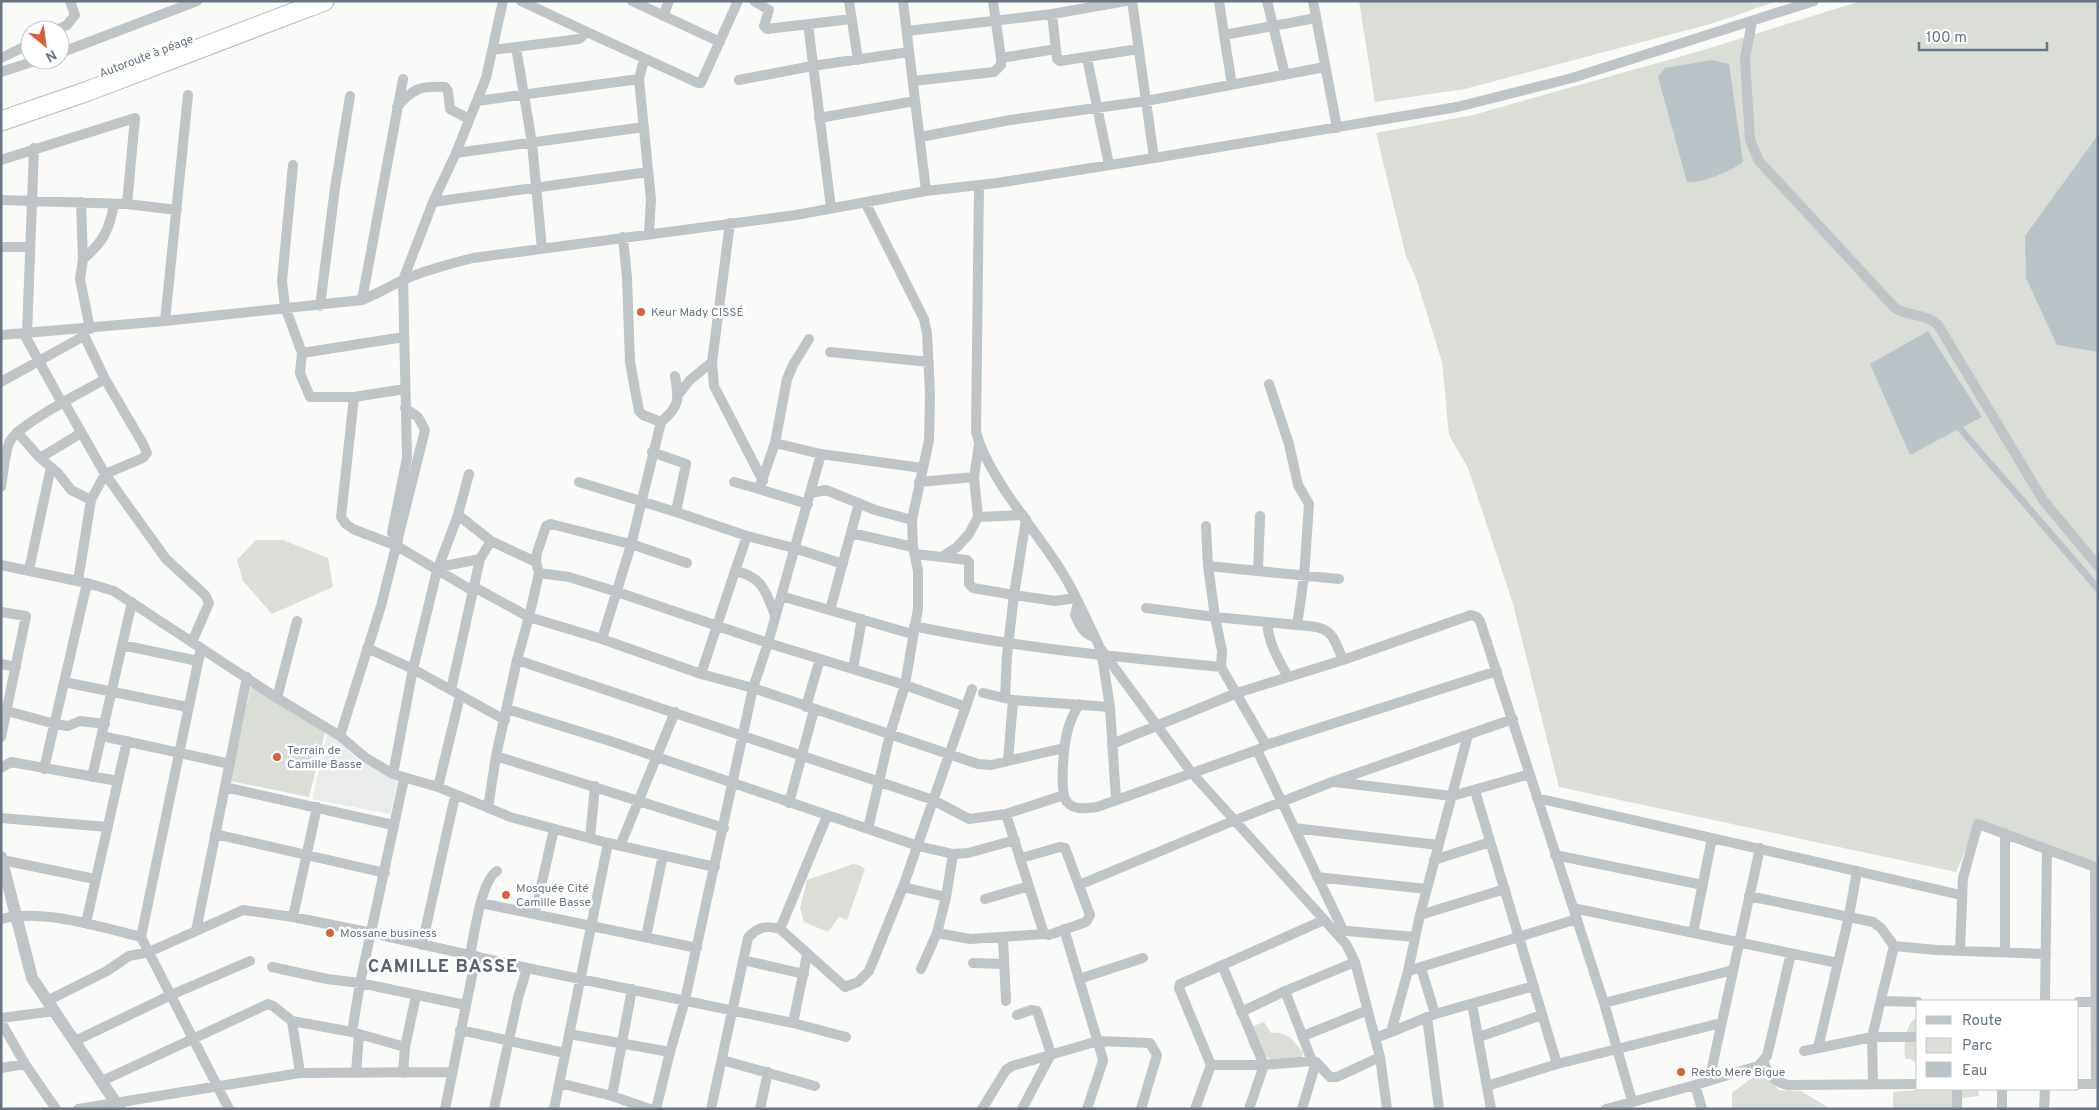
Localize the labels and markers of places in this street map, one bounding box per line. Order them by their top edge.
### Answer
place label: Keur Mady CISSÉ [651,305,744,321]
marker: Keur Mady CISSÉ [635,306,647,318]
place label: Terrain de Camille Basse [287,743,362,773]
marker: Terrain de Camille Basse [271,751,283,763]
place label: Mosquée Cité Camille Basse [516,881,591,911]
marker: Mosquée Cité Camille Basse [500,889,512,901]
place label: Mossane business [340,926,437,942]
marker: Mossane business [324,927,336,939]
place label: Resto Mere Bigue [1691,1065,1785,1081]
marker: Resto Mere Bigue [1675,1066,1687,1078]

